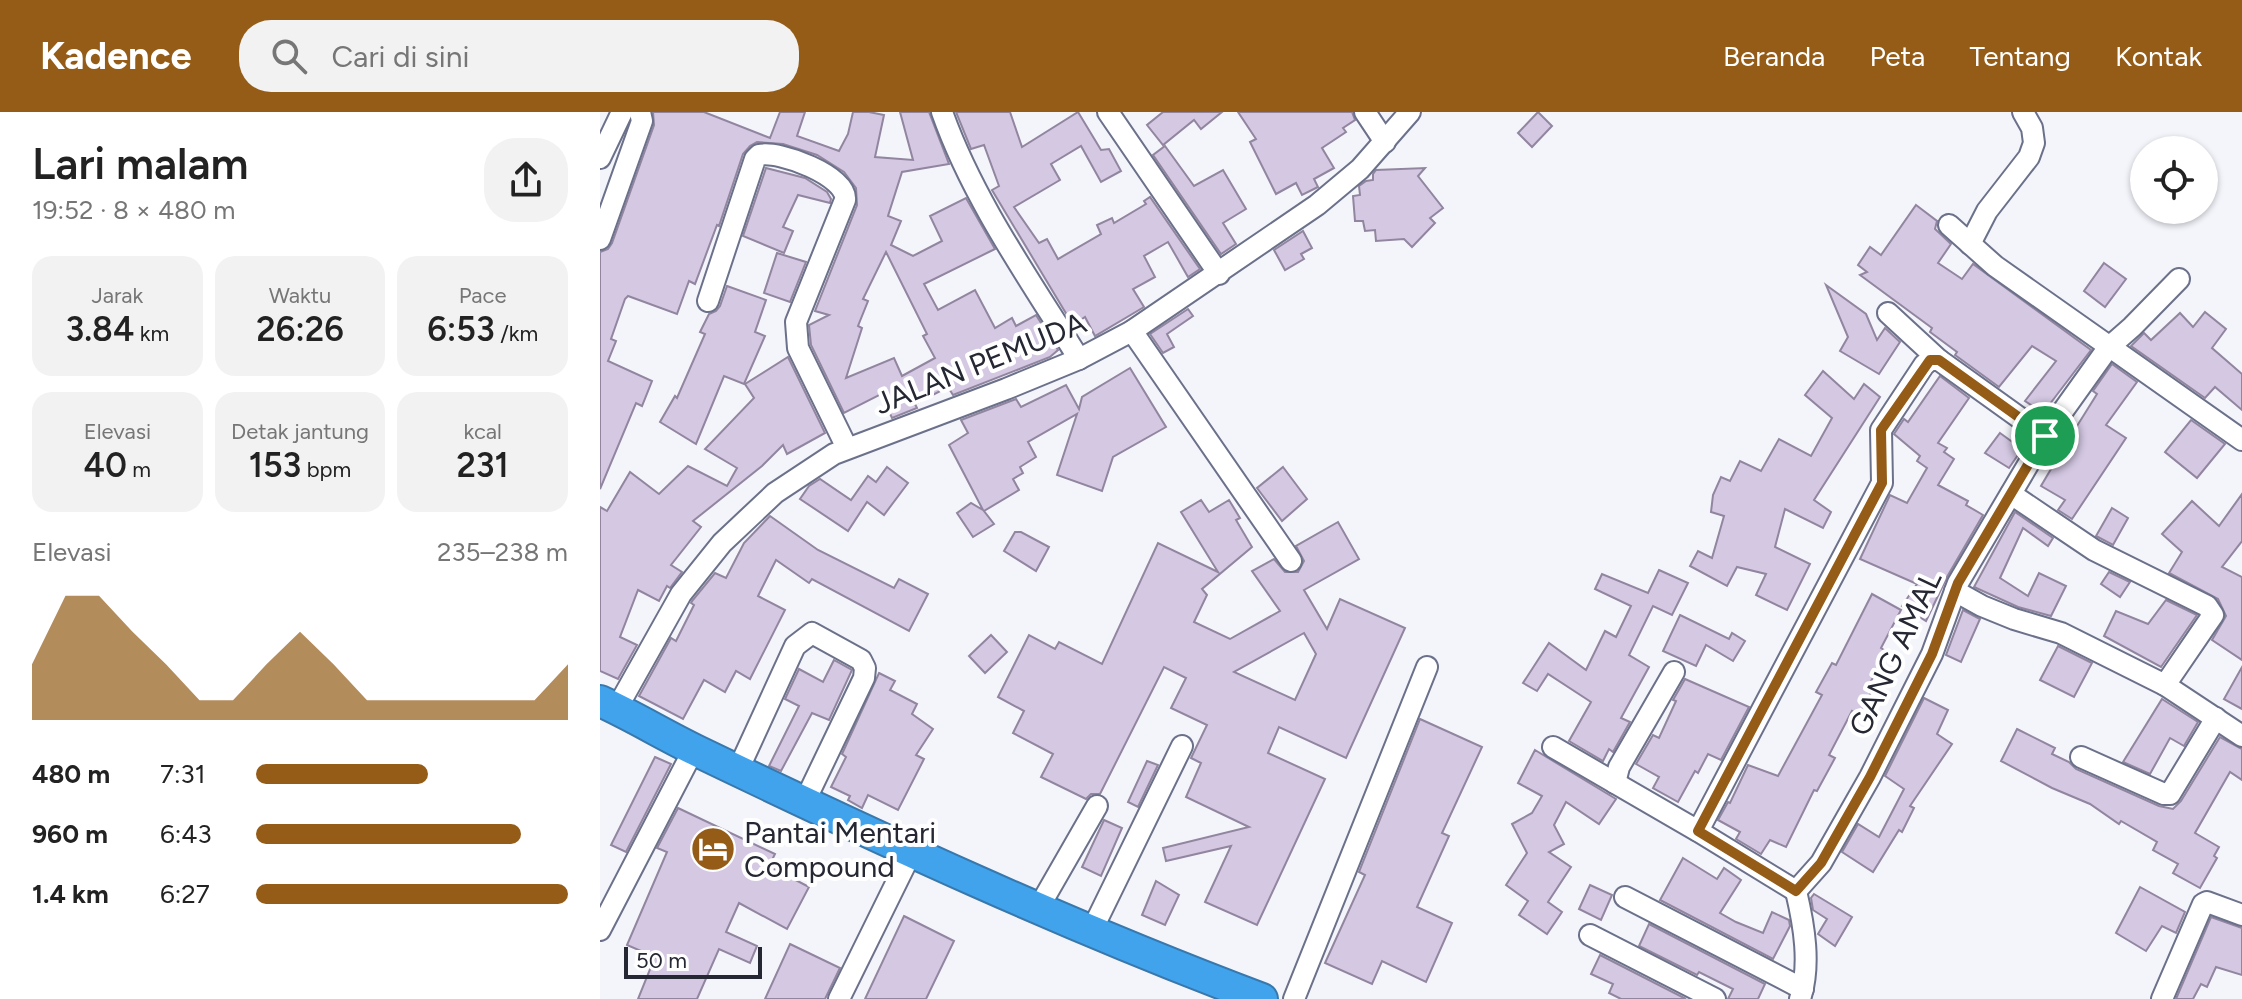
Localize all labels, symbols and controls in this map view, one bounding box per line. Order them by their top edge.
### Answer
search box [239,20,799,92]
text: Kadence [40,33,191,79]
icon: search [267,34,311,78]
text: Cari di sini [331,38,470,75]
text: Beranda [1723,39,1825,73]
text: Peta [1869,39,1925,73]
text: Tentang [1969,39,2071,73]
text: Kontak [2115,39,2202,73]
map controls [2130,136,2218,224]
button: locate [2130,136,2218,224]
text: Lari malam [32,137,248,190]
button: share [484,138,568,222]
text: 19:52 · 8 × 480 m [32,194,235,226]
text: Jarak [91,282,143,309]
text: Waktu [269,282,331,309]
text: Pace [459,282,506,309]
street label: JALAN PEMUDA [869,303,1092,422]
text: 3.84 [66,309,134,350]
text: 26:26 [256,309,344,350]
text: 6:53 [427,309,495,350]
text: km [134,320,169,347]
text: /km [495,320,538,347]
pin [2011,402,2079,470]
icon: arrive [2023,414,2067,458]
text: Elevasi [84,418,151,445]
text: Detak jantung [231,418,369,445]
text: kcal [463,418,502,445]
text: 40 [84,445,127,486]
text: 153 [249,445,301,486]
text: 231 [456,445,509,486]
text: m [127,456,151,483]
text: bpm [301,456,351,483]
text: Elevasi [32,536,112,568]
text: 235–238 m [437,536,568,568]
street label: GANG AMAL [1841,564,1950,741]
text: 480 m [32,758,110,790]
text: 7:31 [160,758,205,790]
place label: Pantai Mentari Compound [744,814,936,885]
text: 960 m [32,818,108,850]
text: 6:43 [160,818,212,850]
hotel icon: Pantai Mentari Compound [689,825,737,873]
text: 1.4 km [32,878,109,910]
text: 6:27 [160,878,210,910]
scale bar [624,943,762,979]
text: 50 m [636,947,687,974]

